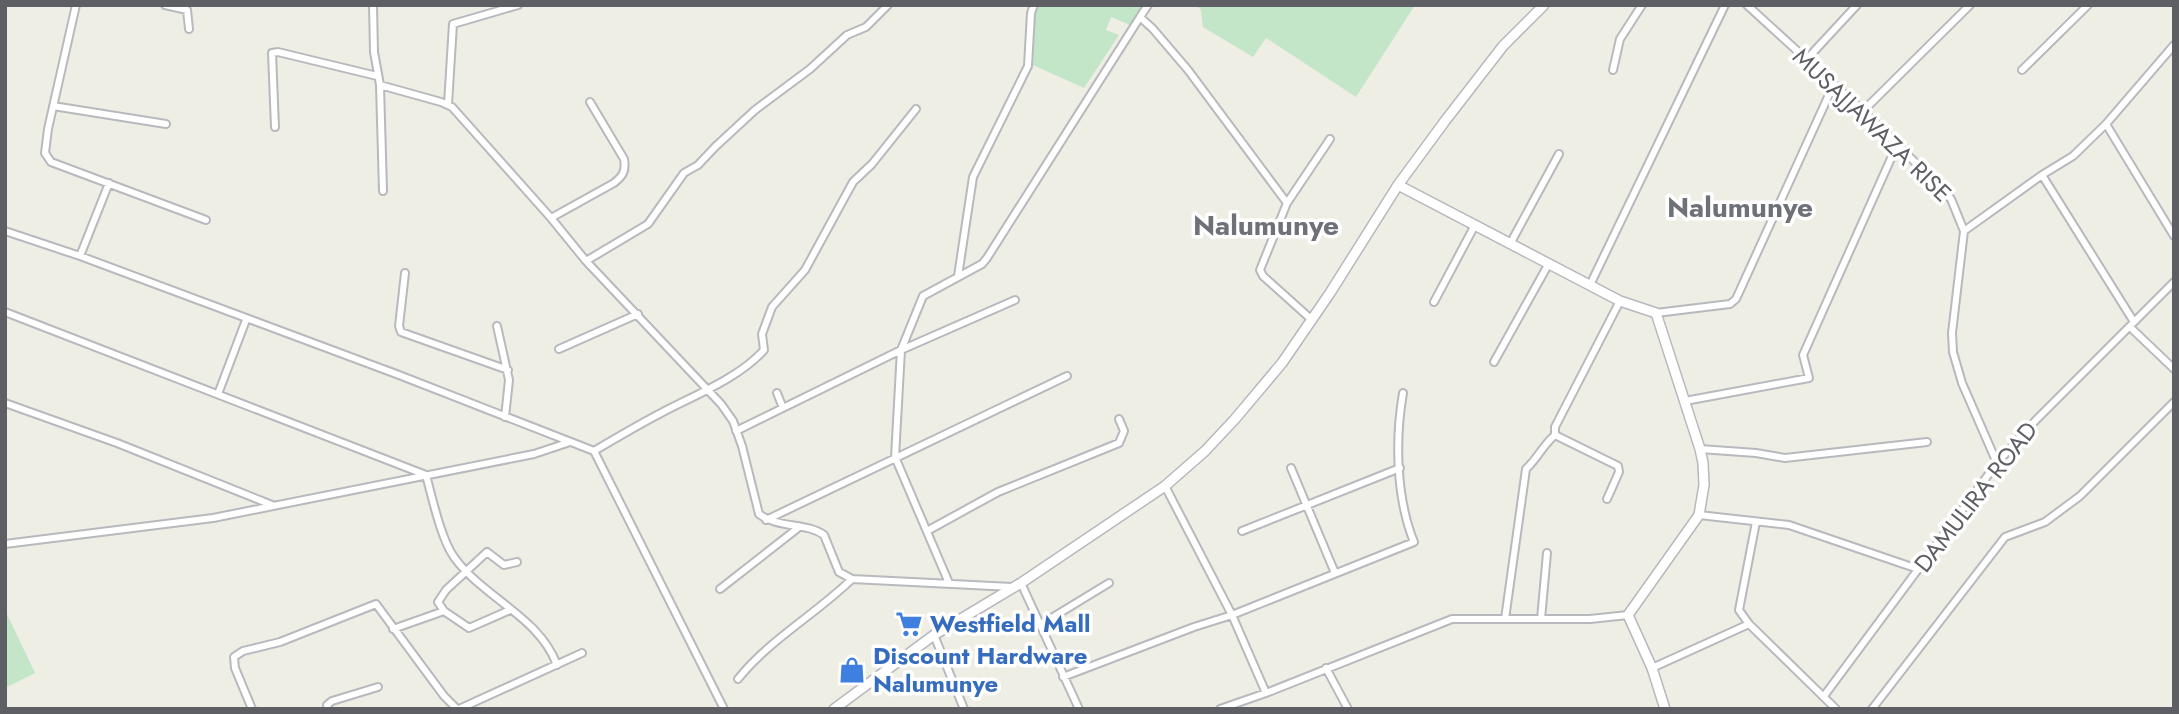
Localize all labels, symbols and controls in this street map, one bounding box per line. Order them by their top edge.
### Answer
street label: MUSAJJAWAZA RISE [1785,40,1960,210]
district label: Nalumunye [1667,187,1813,228]
district label: Nalumunye [1193,205,1339,246]
street label: DAMULIRA ROAD [1906,414,2046,580]
place label: Westfield Mall [930,606,1090,641]
supermarket icon: Westfield Mall [894,609,924,639]
place label: Discount Hardware Nalumunye [873,638,1088,701]
shop icon: Discount Hardware Nalumunye [837,655,867,685]

